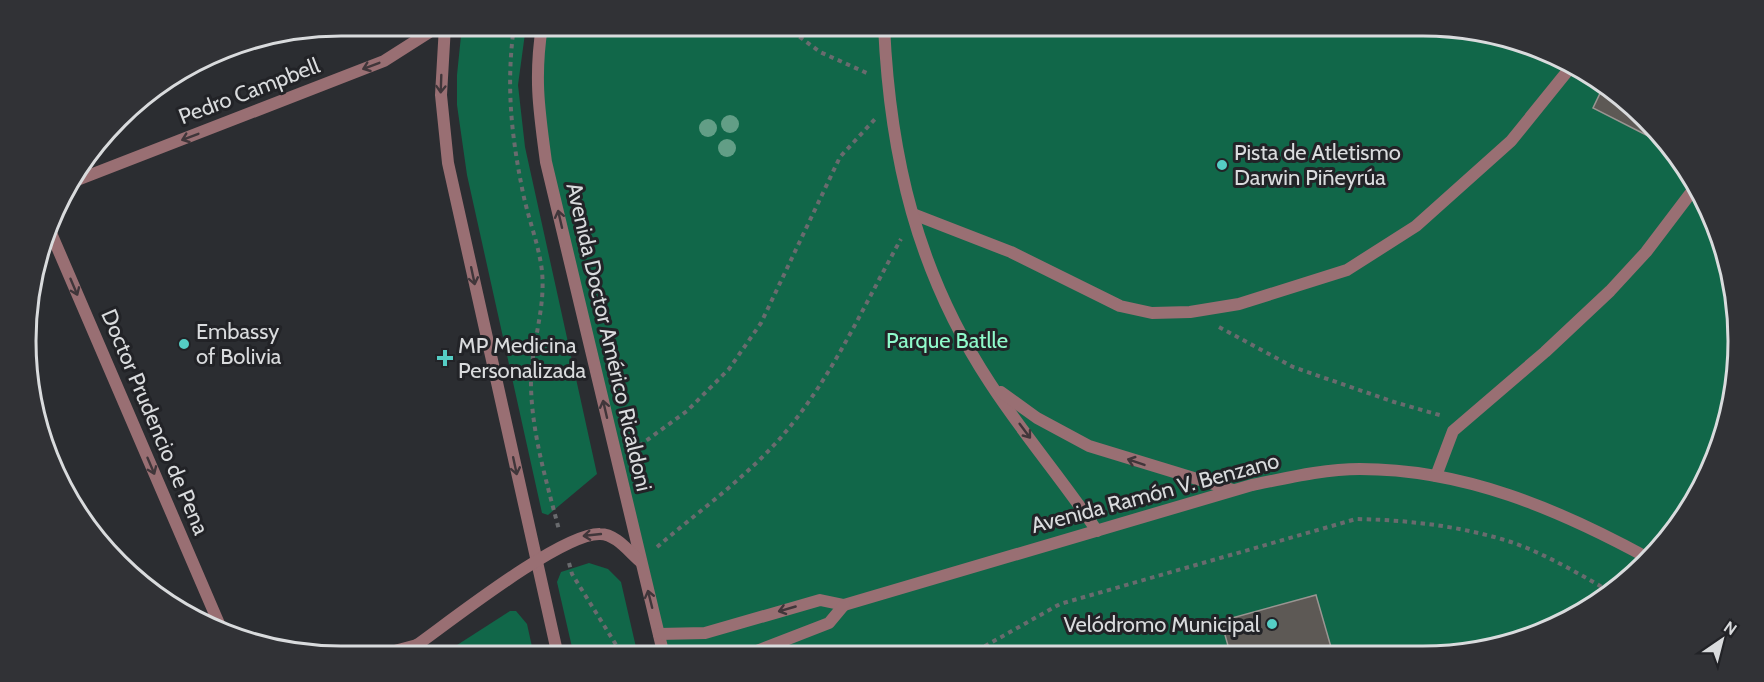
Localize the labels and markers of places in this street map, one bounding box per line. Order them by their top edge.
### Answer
place label: Pista de Atletismo Darwin Piñeyrúa [1234,139,1401,191]
marker: Pista de Atletismo Darwin Piñeyrúa [1215,158,1229,172]
place label: Embassy of Bolivia [196,318,282,370]
place label: MP Medicina Personalizada [458,332,587,384]
marker: Embassy of Bolivia [177,337,191,351]
marker: MP Medicina Personalizada [436,349,454,367]
place label: Velódromo Municipal [1063,611,1261,638]
marker: Velódromo Municipal [1265,617,1279,631]

